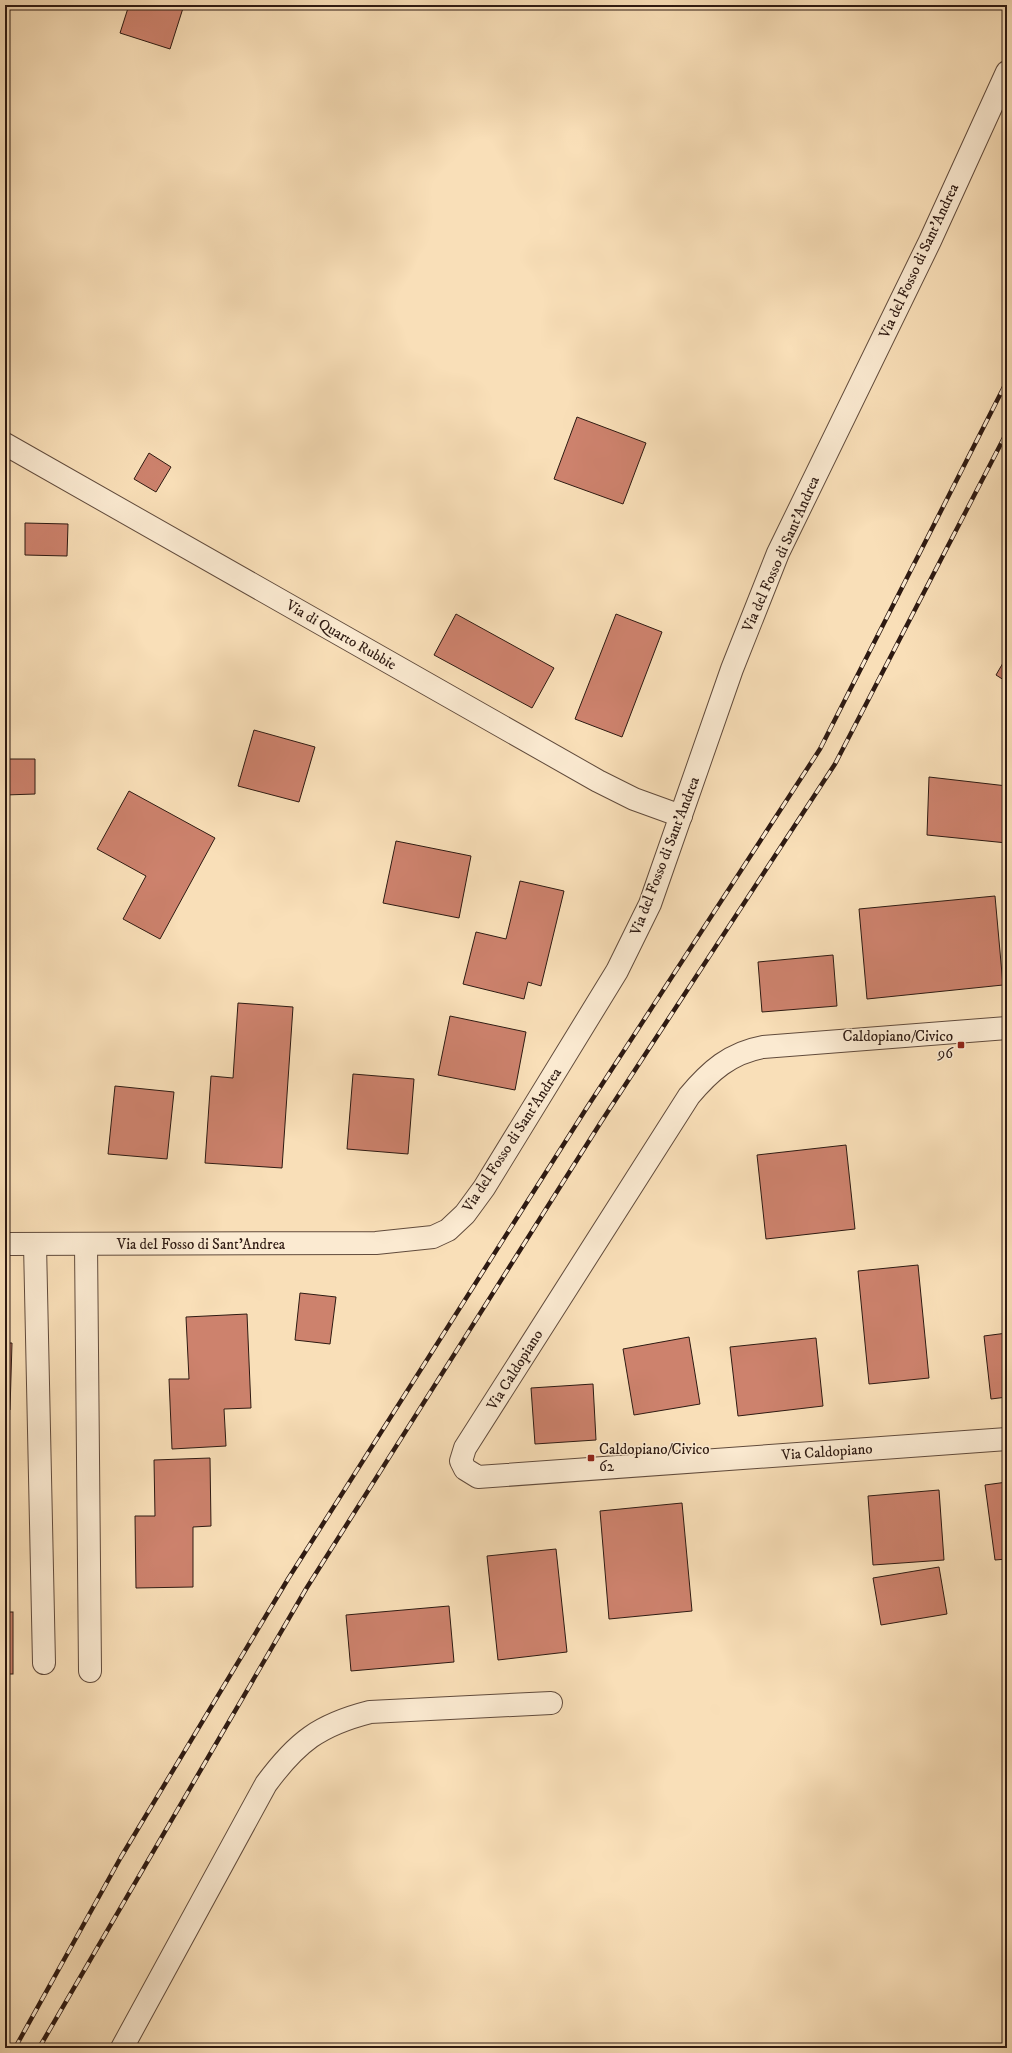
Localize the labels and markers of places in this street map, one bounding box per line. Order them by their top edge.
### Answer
place label: Caldopiano/Civico 96 [842,1027,954,1063]
marker: Caldopiano/Civico 96 [956,1040,966,1050]
place label: Caldopiano/Civico 62 [599,1440,710,1476]
marker: Caldopiano/Civico 62 [586,1453,596,1463]

